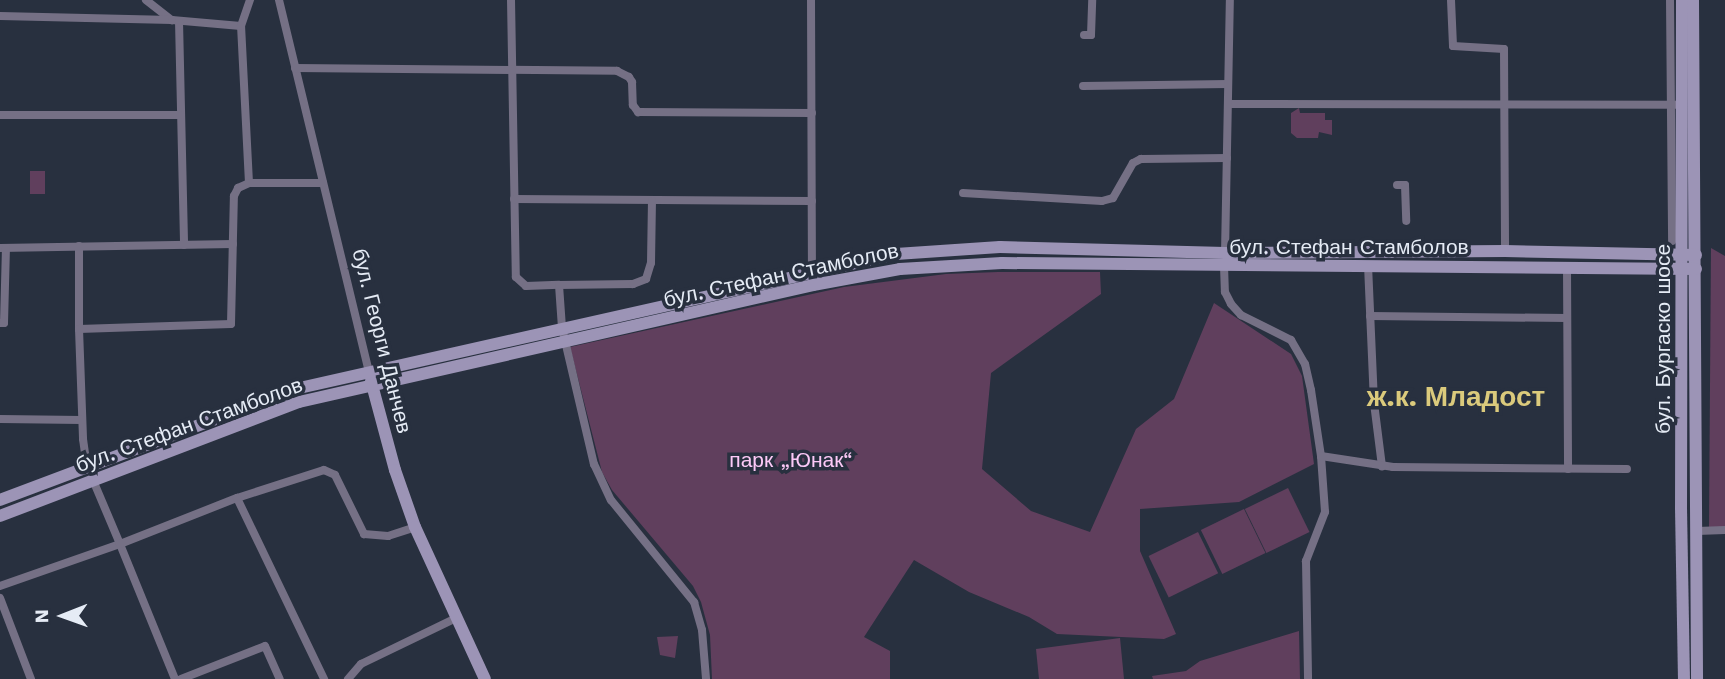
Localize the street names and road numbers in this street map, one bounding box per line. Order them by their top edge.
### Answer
street label: бул. Стефан Стамболов [1229,234,1469,260]
street label: бул. Стефан Стамболов [661,238,901,312]
street label: бул. Бургаско шосе [1650,244,1676,434]
street label: бул. Георги Данчев [347,246,417,436]
street label: бул. Стефан Стамболов [72,372,306,478]

